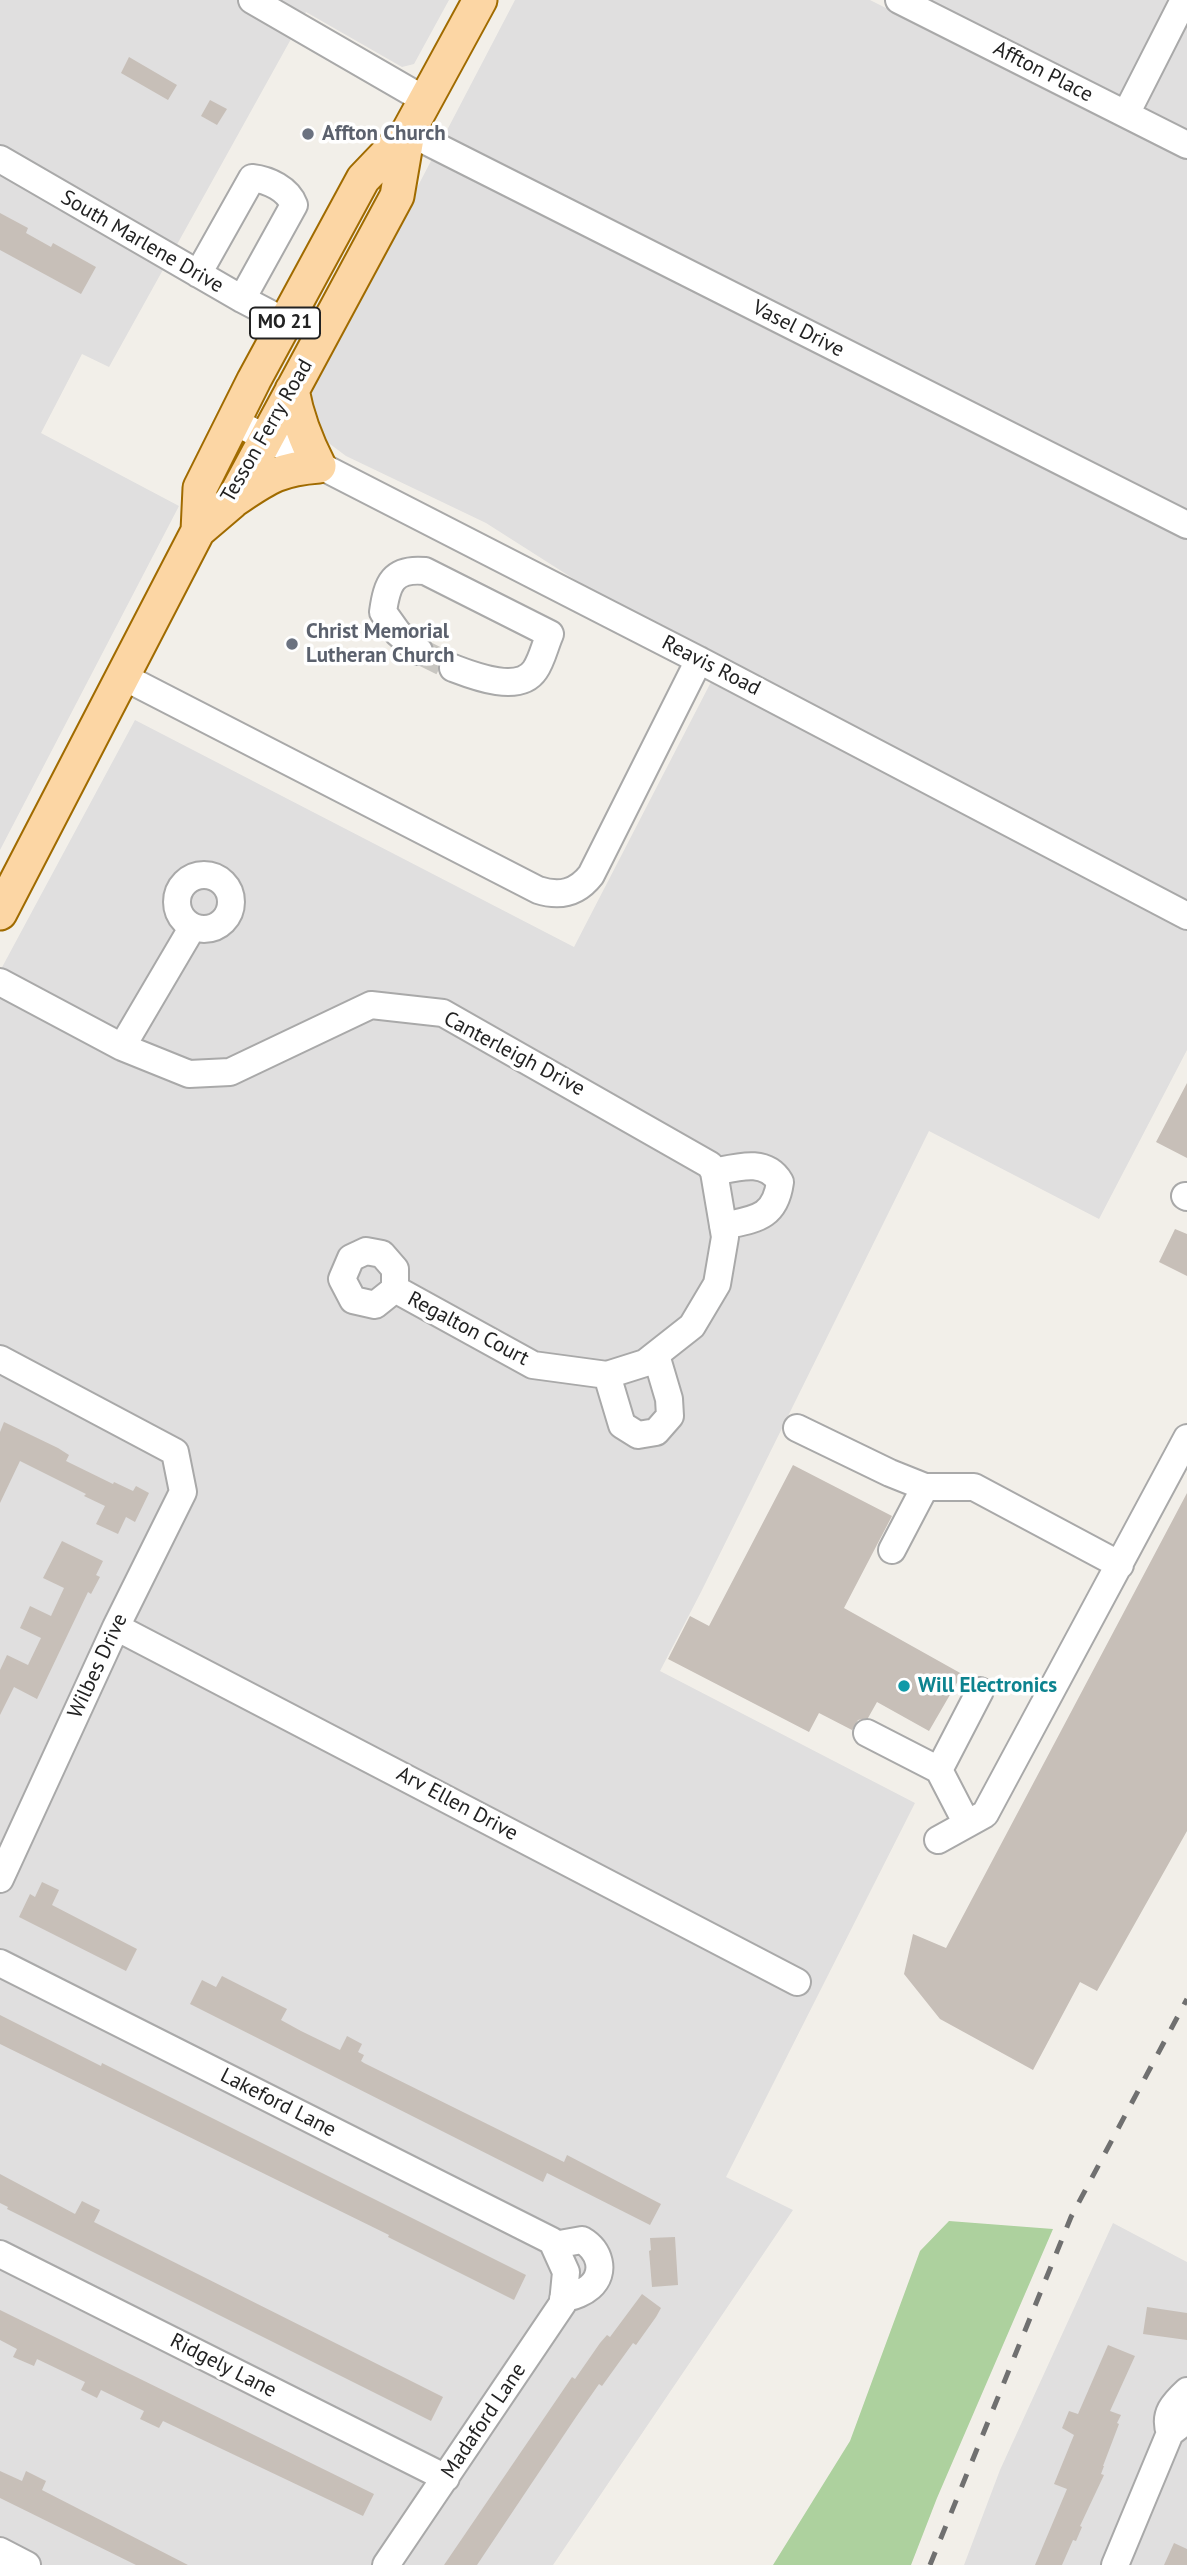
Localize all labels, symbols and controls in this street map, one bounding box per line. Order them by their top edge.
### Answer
street label: Affton Place [989,36,1097,108]
place label: Affton Church [322,121,446,147]
marker: Affton Church [300,126,316,142]
street label: South Marlene Drive [56,185,228,299]
street label: Vasel Drive [748,295,848,363]
road number: MO 21 [250,308,320,338]
street label: Tesson Ferry Road [216,355,318,507]
place label: Christ Memorial Lutheran Church [306,619,454,669]
street label: Reavis Road [658,630,764,702]
marker: Christ Memorial Lutheran Church [284,636,300,652]
street label: Canterleigh Drive [439,1006,589,1102]
street label: Regalton Court [403,1286,533,1372]
street label: Wilbes Drive [63,1610,133,1722]
place label: Will Electronics [918,1673,1057,1699]
marker: Will Electronics [896,1678,912,1694]
street label: Arv Ellen Drive [392,1762,522,1846]
street label: Lakeford Lane [216,2063,340,2143]
street label: Ridgely Lane [166,2328,280,2404]
street label: Madaford Lane [436,2359,532,2483]

